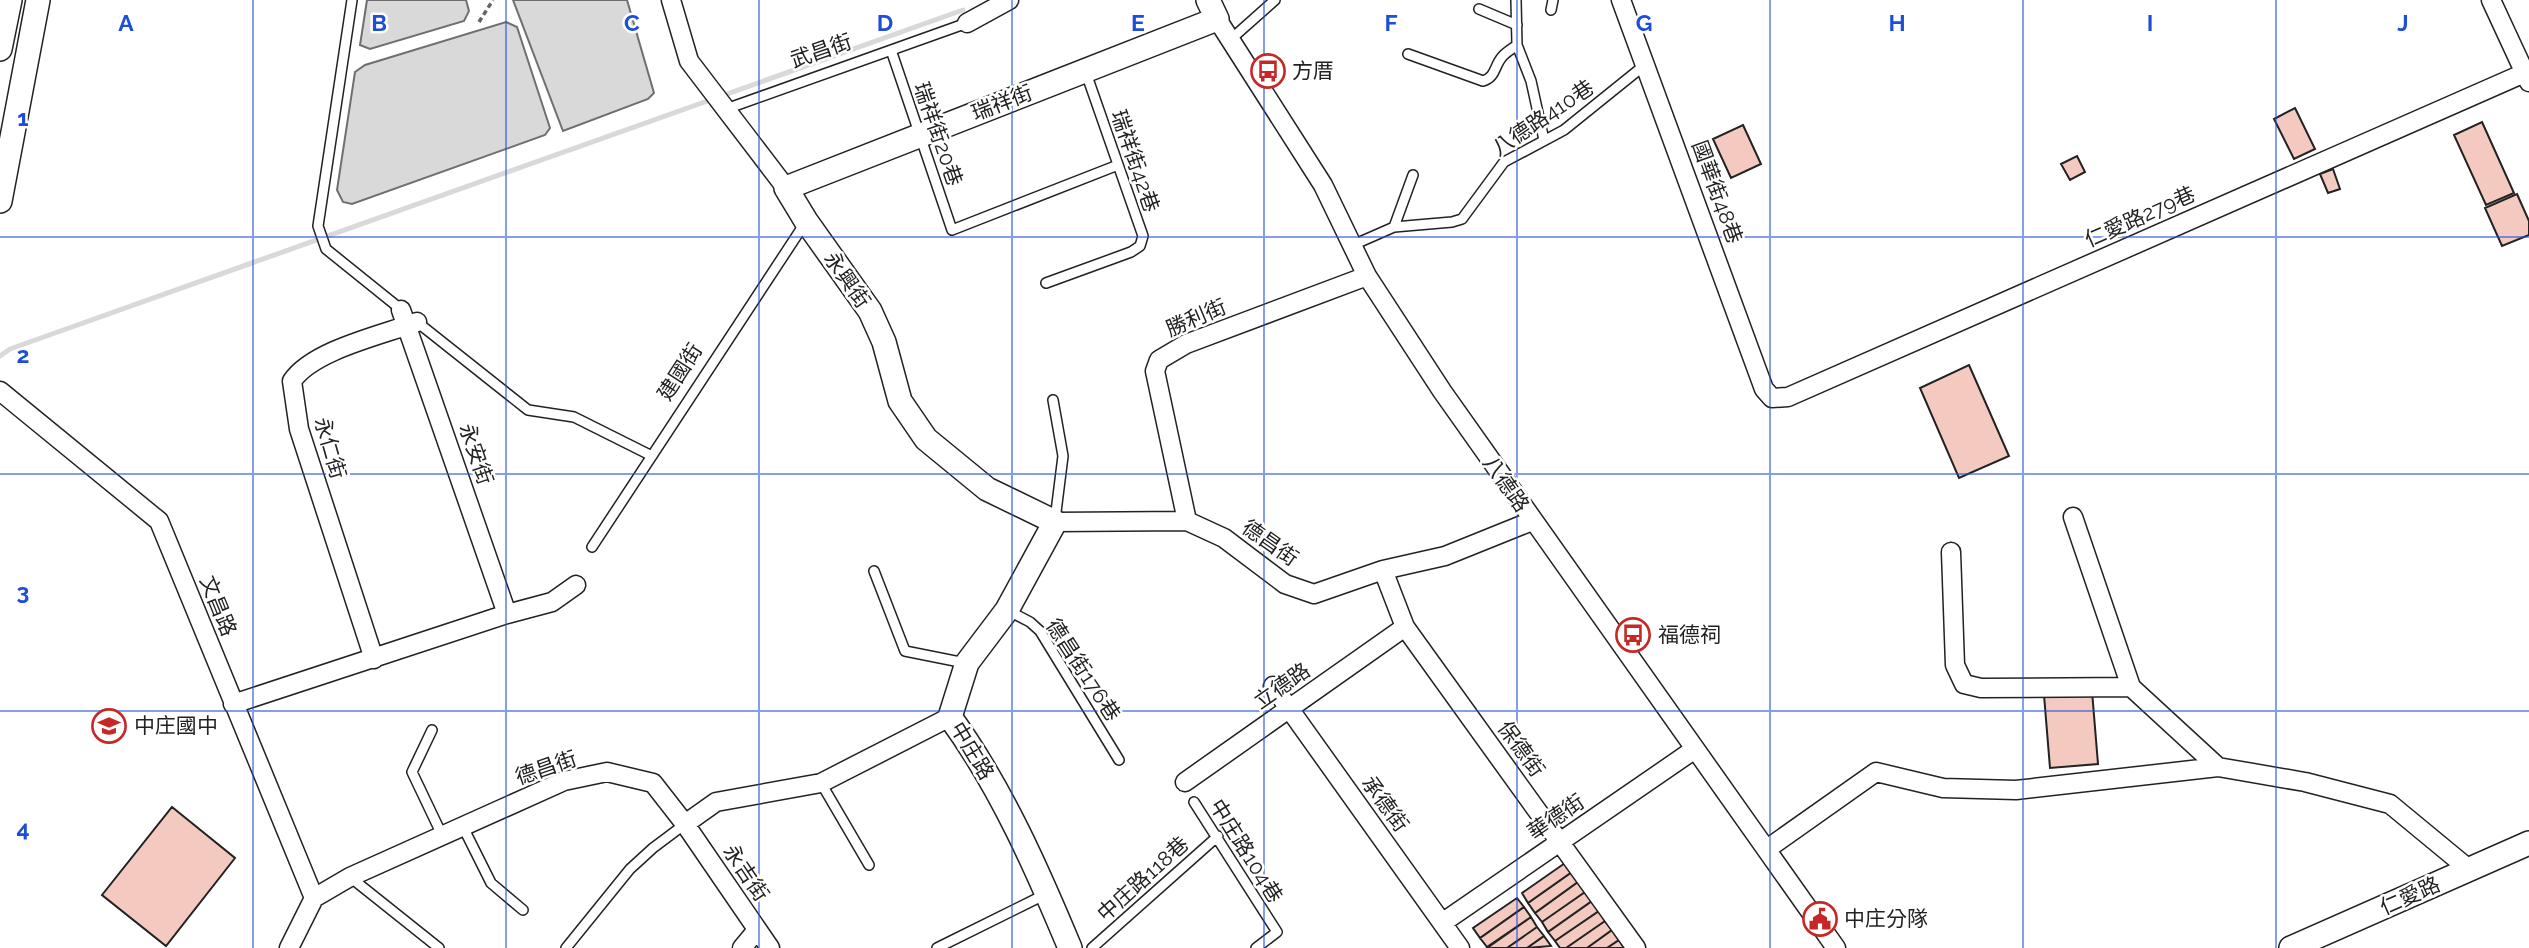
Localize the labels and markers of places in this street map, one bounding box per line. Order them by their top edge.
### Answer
bus stop icon: 方厝 [1249,52,1287,90]
place label: 方厝 [1292,58,1334,83]
bus stop icon: 福德祠 [1614,616,1652,654]
place label: 福德祠 [1658,622,1721,647]
school or university icon: 中庄國中 [90,707,128,745]
place label: 中庄國中 [134,713,218,738]
public building icon: 中庄分隊 [1801,900,1839,938]
place label: 中庄分隊 [1844,906,1928,931]

